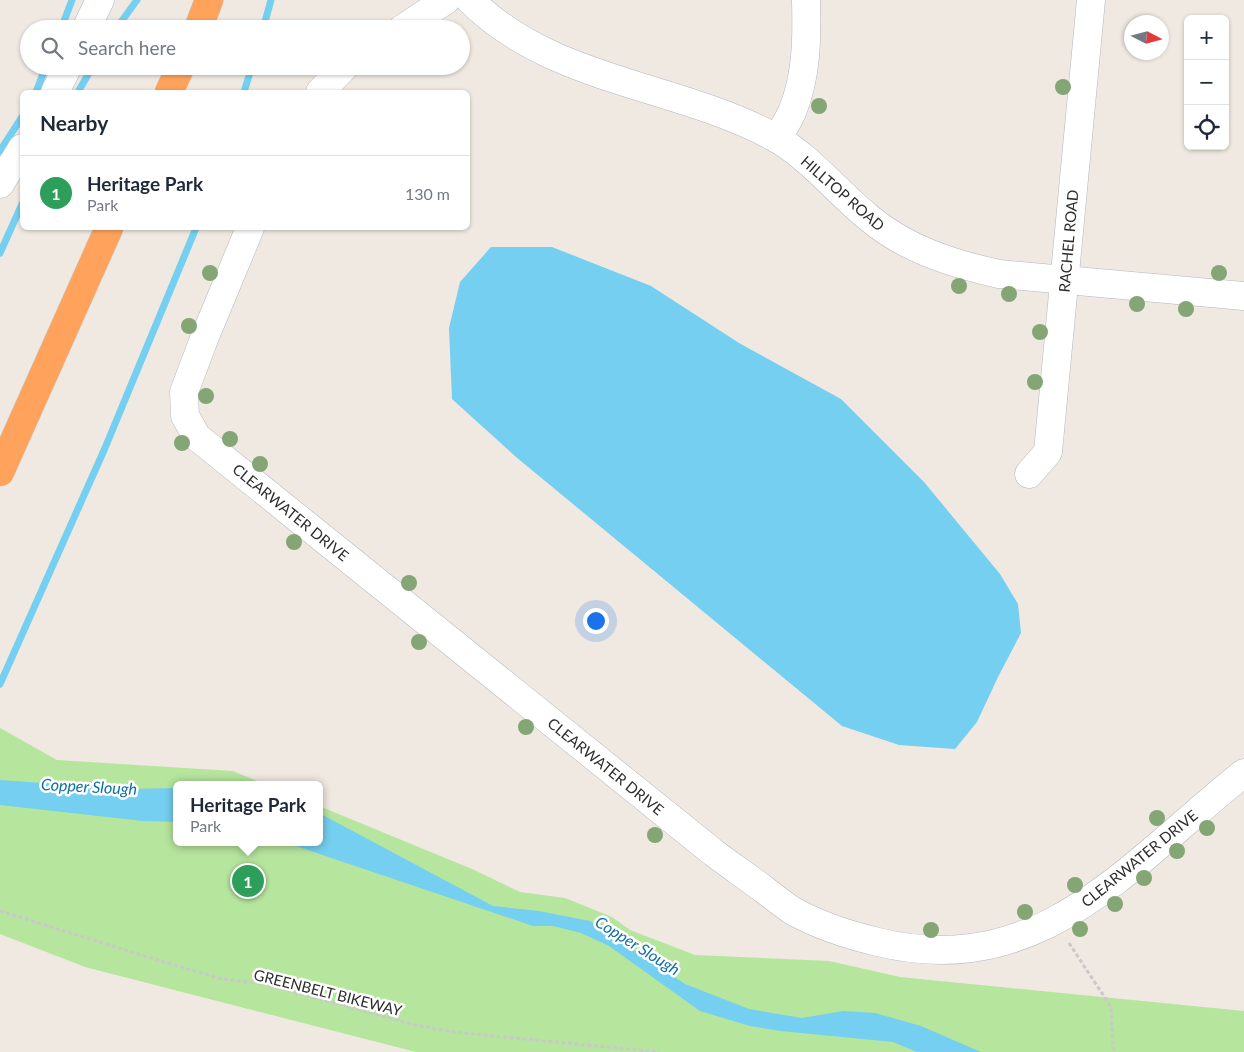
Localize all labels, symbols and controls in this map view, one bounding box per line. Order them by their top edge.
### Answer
north arrow [1124,15,1169,60]
map controls [1184,15,1229,150]
button: + [1184,15,1229,60]
search box [20,20,470,75]
icon: search [38,34,66,62]
text: Search here [78,36,176,59]
button: − [1184,60,1229,105]
button: locate [1184,105,1229,150]
text: Nearby [40,110,108,135]
street label: HILLTOP ROAD [797,152,889,234]
text: Heritage Park [87,172,203,195]
text: 1 [51,184,61,203]
text: 130 m [405,184,450,203]
street label: RACHEL ROAD [1055,189,1081,293]
text: Park [87,195,118,214]
street label: CLEARWATER DRIVE [229,460,353,564]
your location [583,608,609,634]
street label: CLEARWATER DRIVE [544,714,668,818]
water label: Copper Slough [41,774,137,798]
popup [173,781,323,846]
text: Heritage Park [190,793,306,816]
street label: CLEARWATER DRIVE [1077,806,1201,910]
text: Park [190,816,221,835]
pin: 1 [232,862,264,900]
water label: Copper Slough [592,911,684,979]
street label: GREENBELT BIKEWAY [252,965,404,1019]

